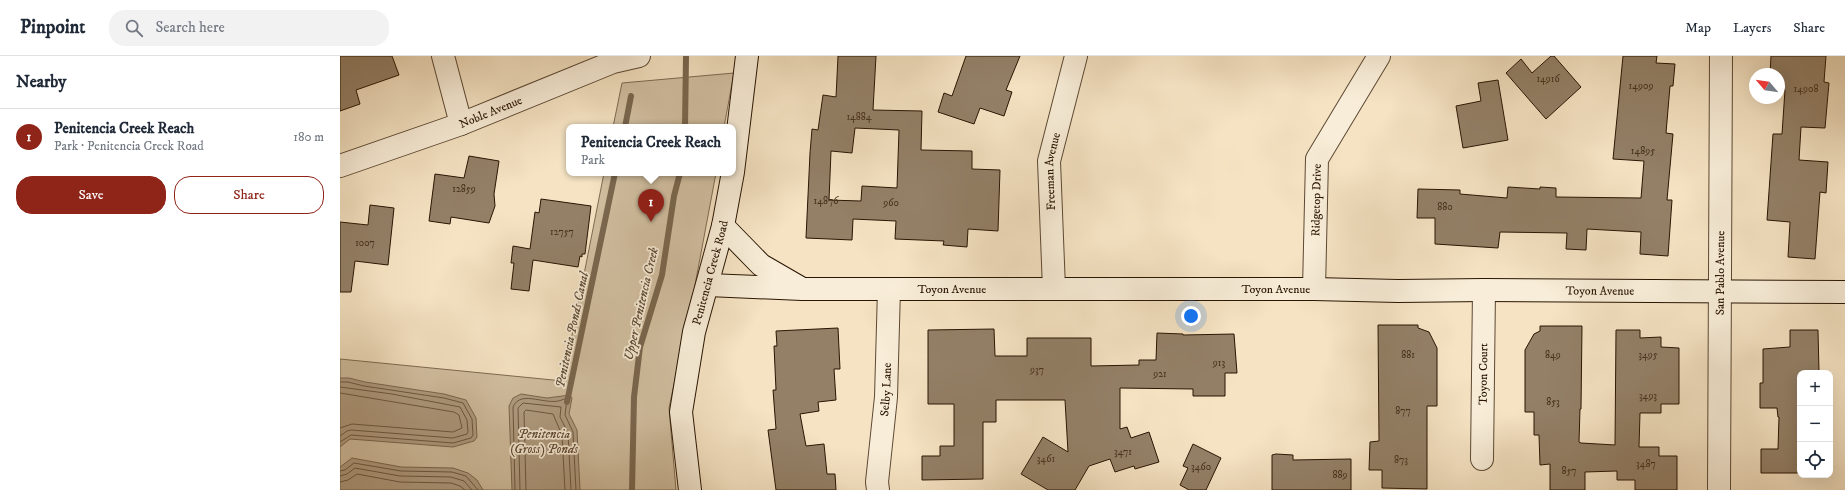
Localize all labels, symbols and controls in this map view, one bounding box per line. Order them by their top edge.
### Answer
search box [109,10,389,46]
text: Pinpoint [20,16,85,39]
icon: search [123,17,145,39]
text: Search here [155,18,225,37]
text: Map [1685,19,1711,37]
text: Layers [1733,19,1771,37]
text: Share [1793,19,1825,37]
north arrow [1749,68,1785,104]
text: Nearby [16,71,66,93]
house number: 14916 [1536,73,1560,85]
house number: 14909 [1629,80,1653,92]
house number: 14908 [1794,83,1818,95]
street label: Noble Avenue [457,92,524,131]
house number: 14884 [846,111,872,123]
text: Penitencia Creek Reach [54,119,194,138]
popup [566,124,736,176]
text: 1 [27,129,31,145]
text: 180 m [293,129,324,145]
street label: Freeman Avenue [1041,131,1064,211]
text: Penitencia Creek Reach [581,133,721,152]
text: Park · Penitencia Creek Road [54,138,204,154]
house number: 14895 [1631,145,1655,157]
text: Park [581,152,605,168]
street label: Ridgetop Drive [1308,163,1324,237]
button: Save [16,176,166,214]
button: Share [174,176,324,214]
house number: 12859 [452,183,476,195]
pin: 1 [638,189,664,222]
house number: 14876 [814,195,839,207]
house number: 960 [882,197,899,209]
house number: 880 [1437,201,1453,213]
street label: Penitencia Creek Road [689,219,731,327]
house number: 12757 [550,226,574,238]
street label: San Pablo Avenue [1712,231,1728,315]
house number: 1007 [355,237,375,249]
water label: Upper Penitencia Creek [620,245,662,362]
water label: Penitencia Ponds Canal [552,269,592,389]
street label: Toyon Avenue [918,282,986,297]
street label: Toyon Avenue [1242,282,1310,297]
street label: Toyon Avenue [1566,283,1634,298]
your location [1181,306,1201,326]
street label: Toyon Court [1475,343,1491,405]
house number: 881 [1401,349,1415,361]
house number: 849 [1545,349,1561,361]
house number: 3495 [1638,349,1658,361]
house number: 913 [1212,357,1225,369]
street label: Selby Lane [876,362,894,417]
house number: 937 [1029,364,1044,376]
house number: 921 [1152,368,1167,380]
map controls [1797,370,1833,478]
button: + [1797,370,1833,406]
house number: 3493 [1639,390,1657,402]
house number: 853 [1546,396,1560,408]
house number: 877 [1395,405,1411,417]
button: − [1797,406,1833,442]
water label: Penitencia (Gross) Ponds [510,426,579,457]
button: locate [1797,442,1833,478]
house number: 3471 [1114,446,1132,458]
house number: 3461 [1037,453,1055,465]
house number: 873 [1394,454,1408,466]
house number: 3487 [1636,458,1656,470]
house number: 3460 [1191,461,1211,473]
house number: 857 [1561,465,1577,477]
house number: 889 [1333,469,1348,481]

